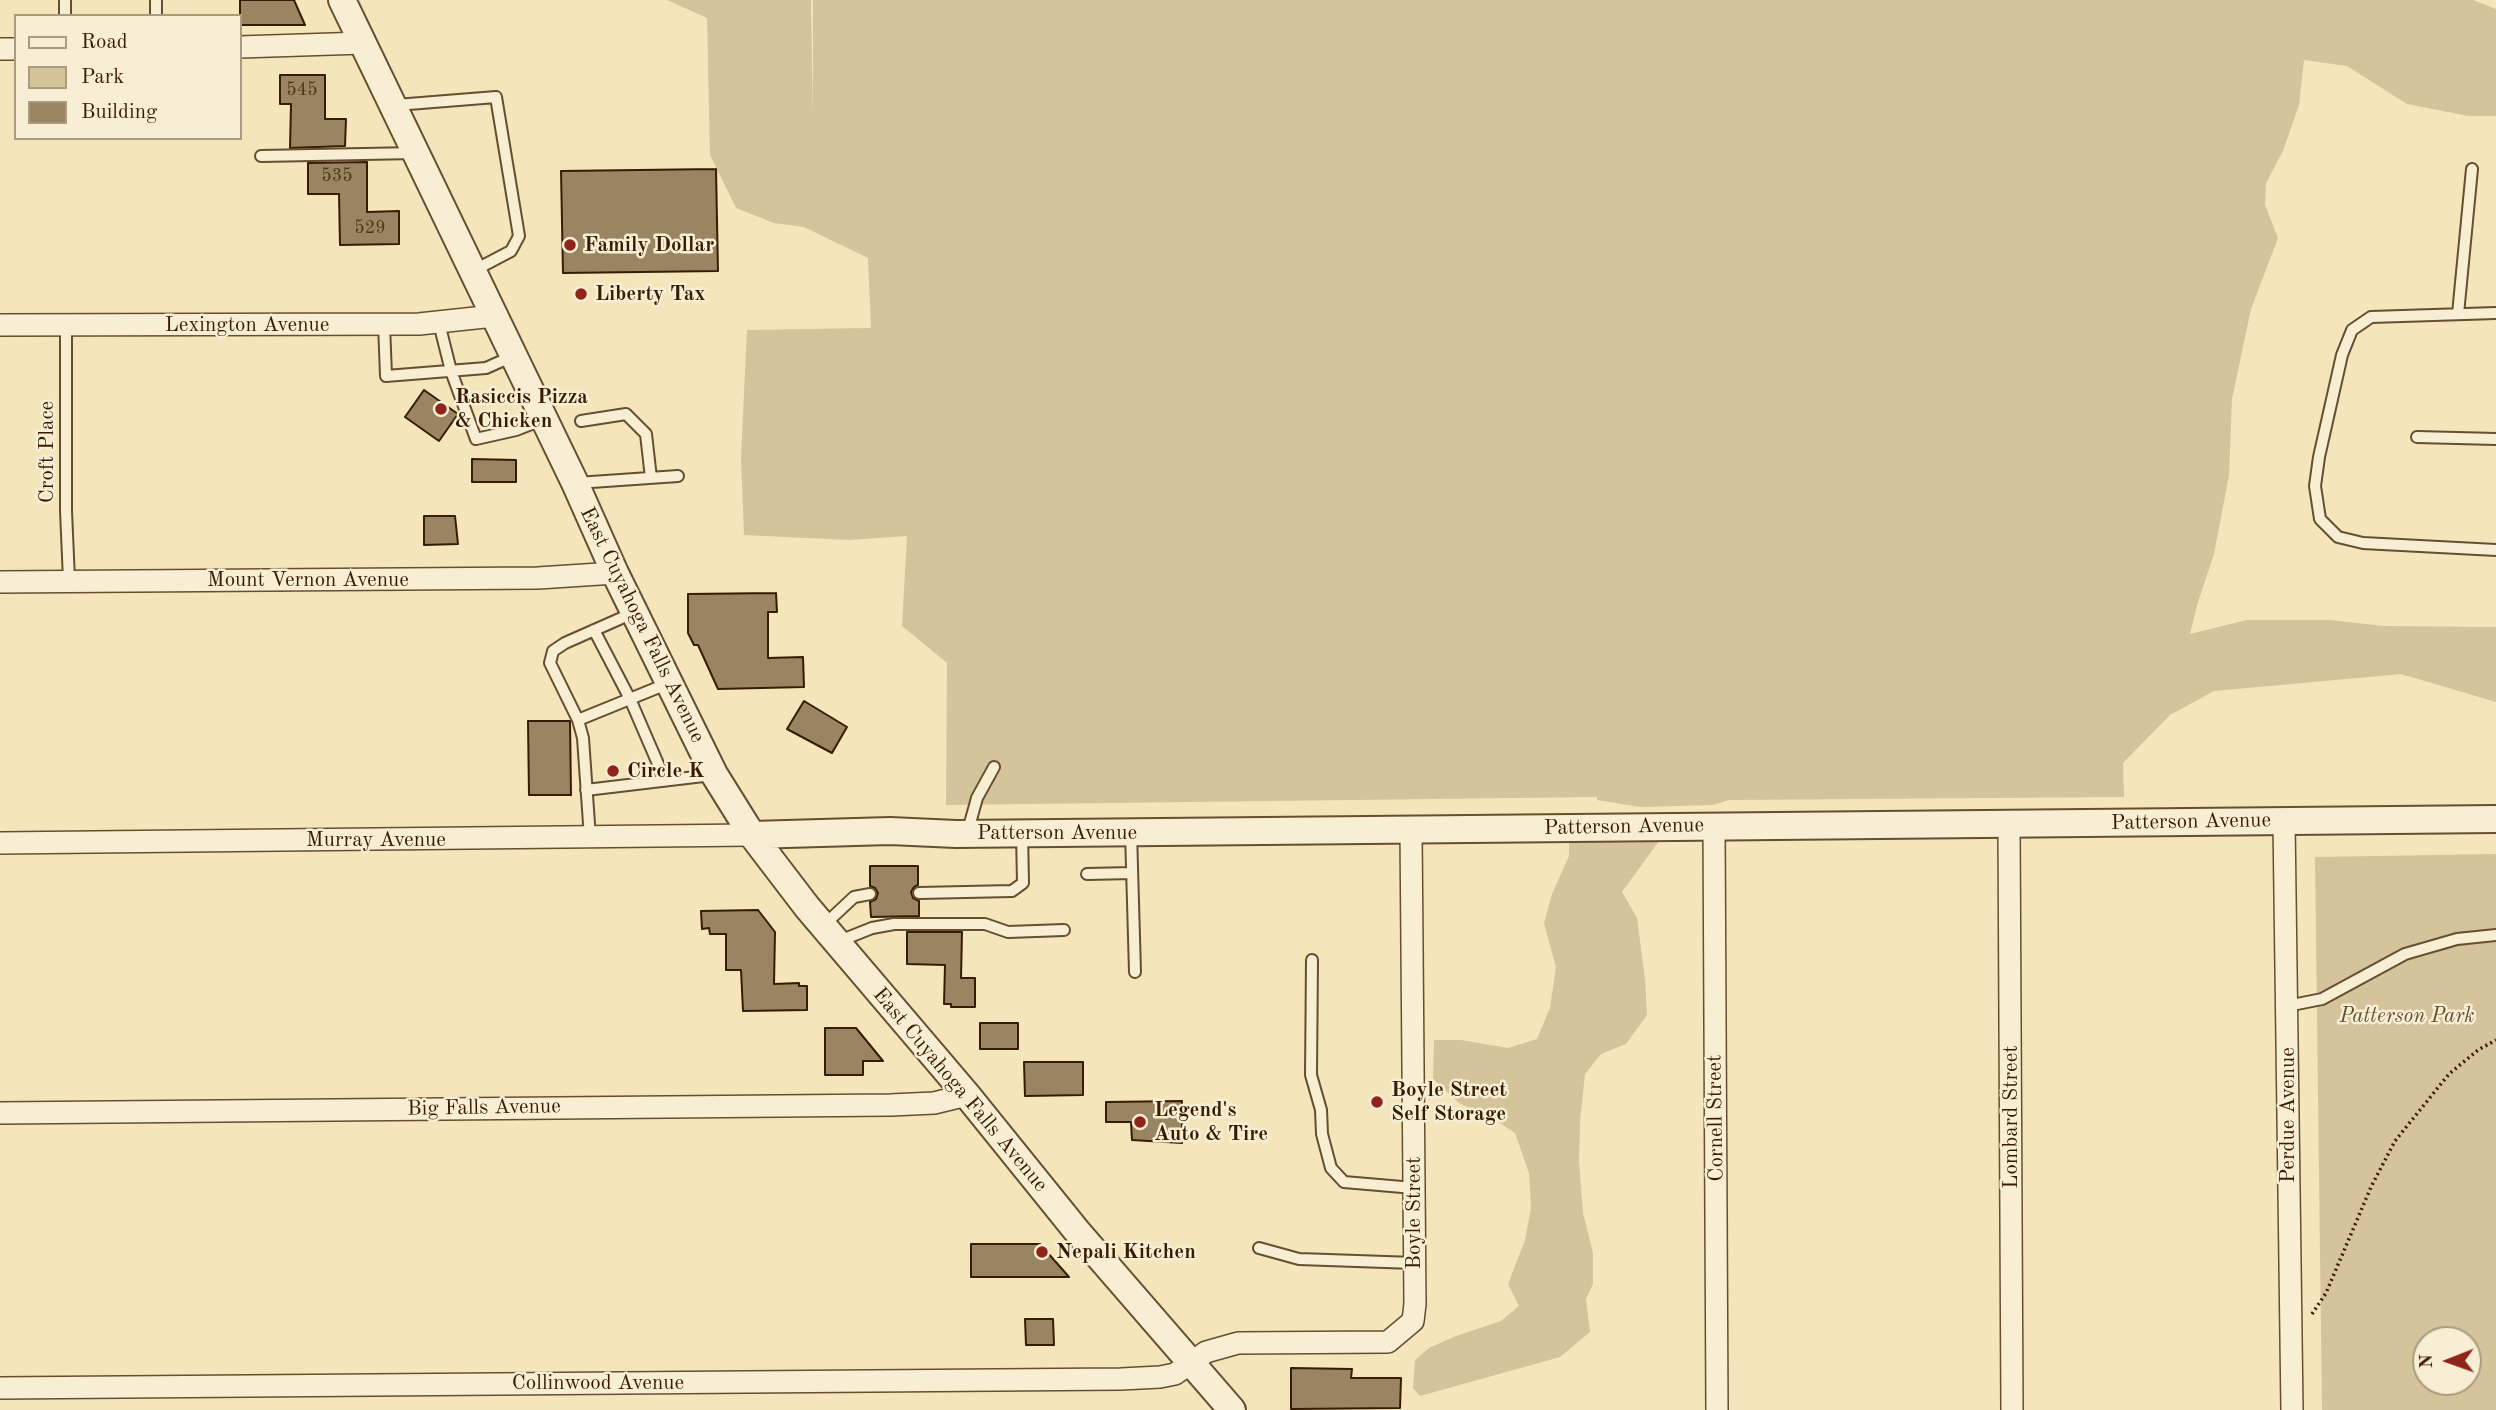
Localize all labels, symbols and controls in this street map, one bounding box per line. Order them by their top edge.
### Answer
legend [14,14,242,140]
text: Road [81,32,128,53]
text: Park [81,67,124,88]
house number: 545 [286,79,318,101]
text: Building [81,102,157,123]
house number: 535 [321,165,353,187]
house number: 529 [354,217,386,239]
place label: Family Dollar [584,232,714,258]
marker: Family Dollar [562,237,578,253]
place label: Liberty Tax [595,281,705,307]
marker: Liberty Tax [573,286,589,302]
street label: Lexington Avenue [165,312,329,338]
place label: Rasiccis Pizza & Chicken [455,384,588,434]
street label: Croft Place [34,401,60,503]
marker: Rasiccis Pizza & Chicken [433,401,449,417]
street label: East Cuyahoga Falls Avenue [574,503,710,747]
street label: Mount Vernon Avenue [207,567,409,593]
place label: Circle K [627,758,704,784]
marker: Circle K [605,763,621,779]
street label: Patterson Avenue [2111,808,2271,836]
street label: Patterson Avenue [1544,813,1704,841]
street label: Patterson Avenue [977,820,1137,846]
street label: Murray Avenue [306,827,446,853]
street label: East Cuyahoga Falls Avenue [867,983,1053,1197]
park label: Patterson Park [2340,1003,2474,1029]
street label: Lombard Street [1998,1045,2024,1189]
street label: Perdue Avenue [2275,1047,2301,1183]
street label: Cornell Street [1702,1054,1730,1182]
place label: Boyle Street Self Storage [1391,1077,1507,1127]
street label: Big Falls Avenue [407,1094,561,1122]
marker: Boyle Street Self Storage [1369,1094,1385,1110]
place label: Legend's Auto & Tire [1154,1097,1268,1147]
marker: Legend's Auto & Tire [1132,1114,1148,1130]
street label: Boyle Street [1401,1157,1427,1269]
place label: Nepali Kitchen [1056,1239,1196,1265]
marker: Nepali Kitchen [1034,1244,1050,1260]
north arrow [2412,1326,2482,1396]
text: N [2418,1354,2437,1369]
street label: Collinwood Avenue [512,1370,684,1396]

